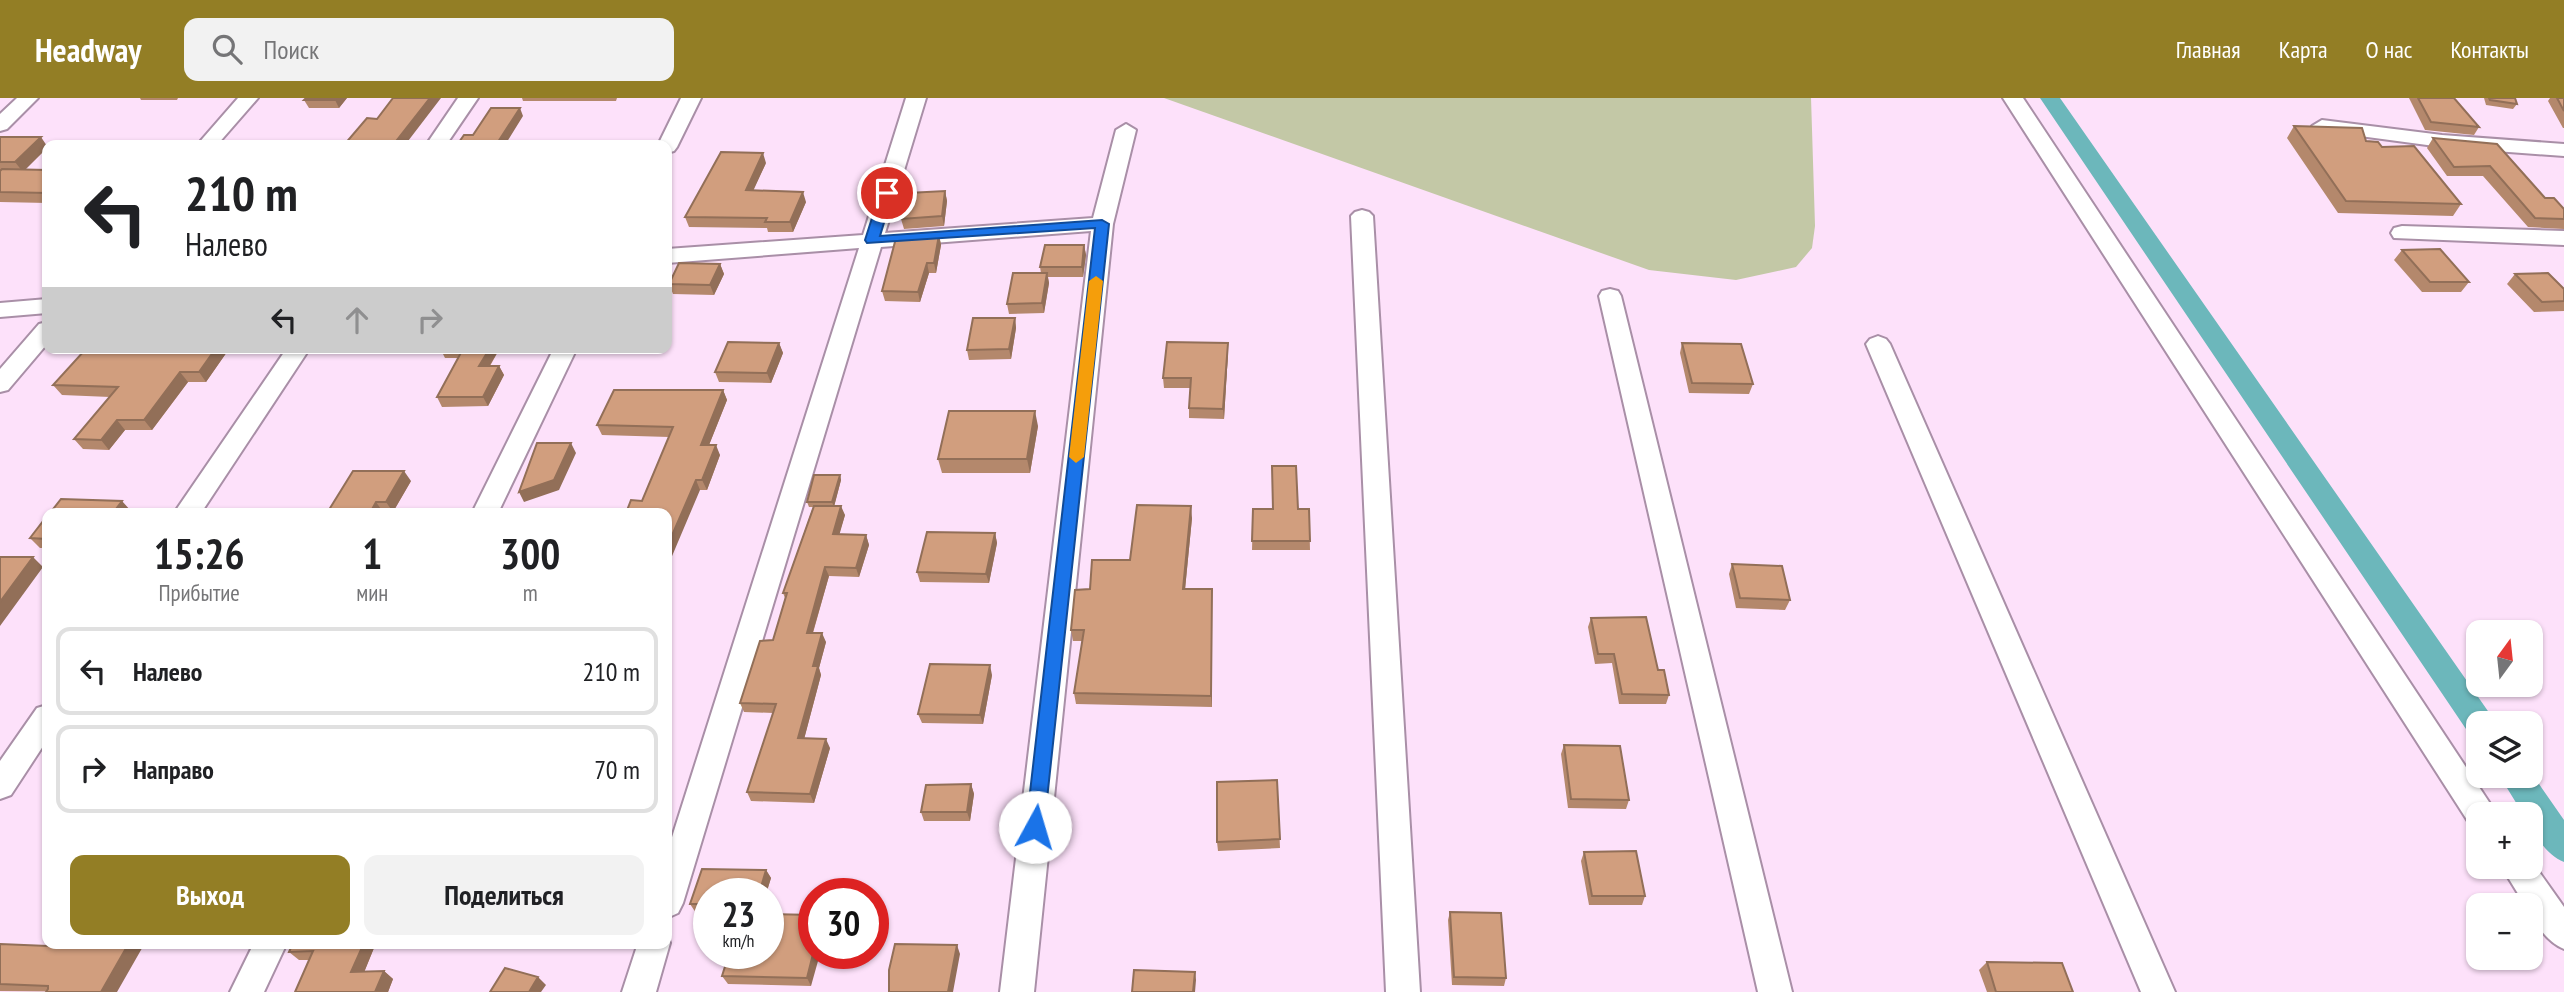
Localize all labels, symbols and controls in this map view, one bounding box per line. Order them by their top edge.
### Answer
search box [184,18,674,81]
text: Headway [35,28,142,71]
icon: search [208,30,246,68]
text: Поиск [264,33,319,66]
text: Главная [2176,34,2241,65]
text: Карта [2279,34,2328,65]
text: О нас [2366,34,2412,65]
text: Контакты [2450,34,2529,65]
text: 210 m [185,161,298,225]
pin [857,163,917,223]
icon: left [70,168,161,259]
icon: arrive [868,174,906,212]
text: Налево [185,223,268,265]
icon: left [265,301,303,339]
icon: ahead [338,301,376,339]
icon: right [411,301,449,339]
text: 15:26 [154,526,245,581]
text: 1 [362,526,382,581]
text: 300 [500,526,560,581]
text: Прибытие [158,578,240,607]
text: мин [356,578,388,607]
text: m [523,578,538,607]
north arrow [2466,620,2543,696]
map controls [2466,620,2543,970]
icon: left [74,652,112,690]
text: Налево [133,655,202,688]
text: 210 m [582,655,640,688]
button: layers [2466,711,2543,788]
icon: right [74,750,112,788]
text: Направо [133,753,214,786]
text: 70 m [594,753,640,786]
position arrow [998,790,1072,864]
button: + [2466,802,2543,879]
button: Выход [70,855,350,935]
button: Поделиться [364,855,644,935]
speed limit sign: 30 [798,878,889,969]
text: 23 [722,891,755,937]
button: − [2466,893,2543,970]
text: km/h [723,929,754,952]

